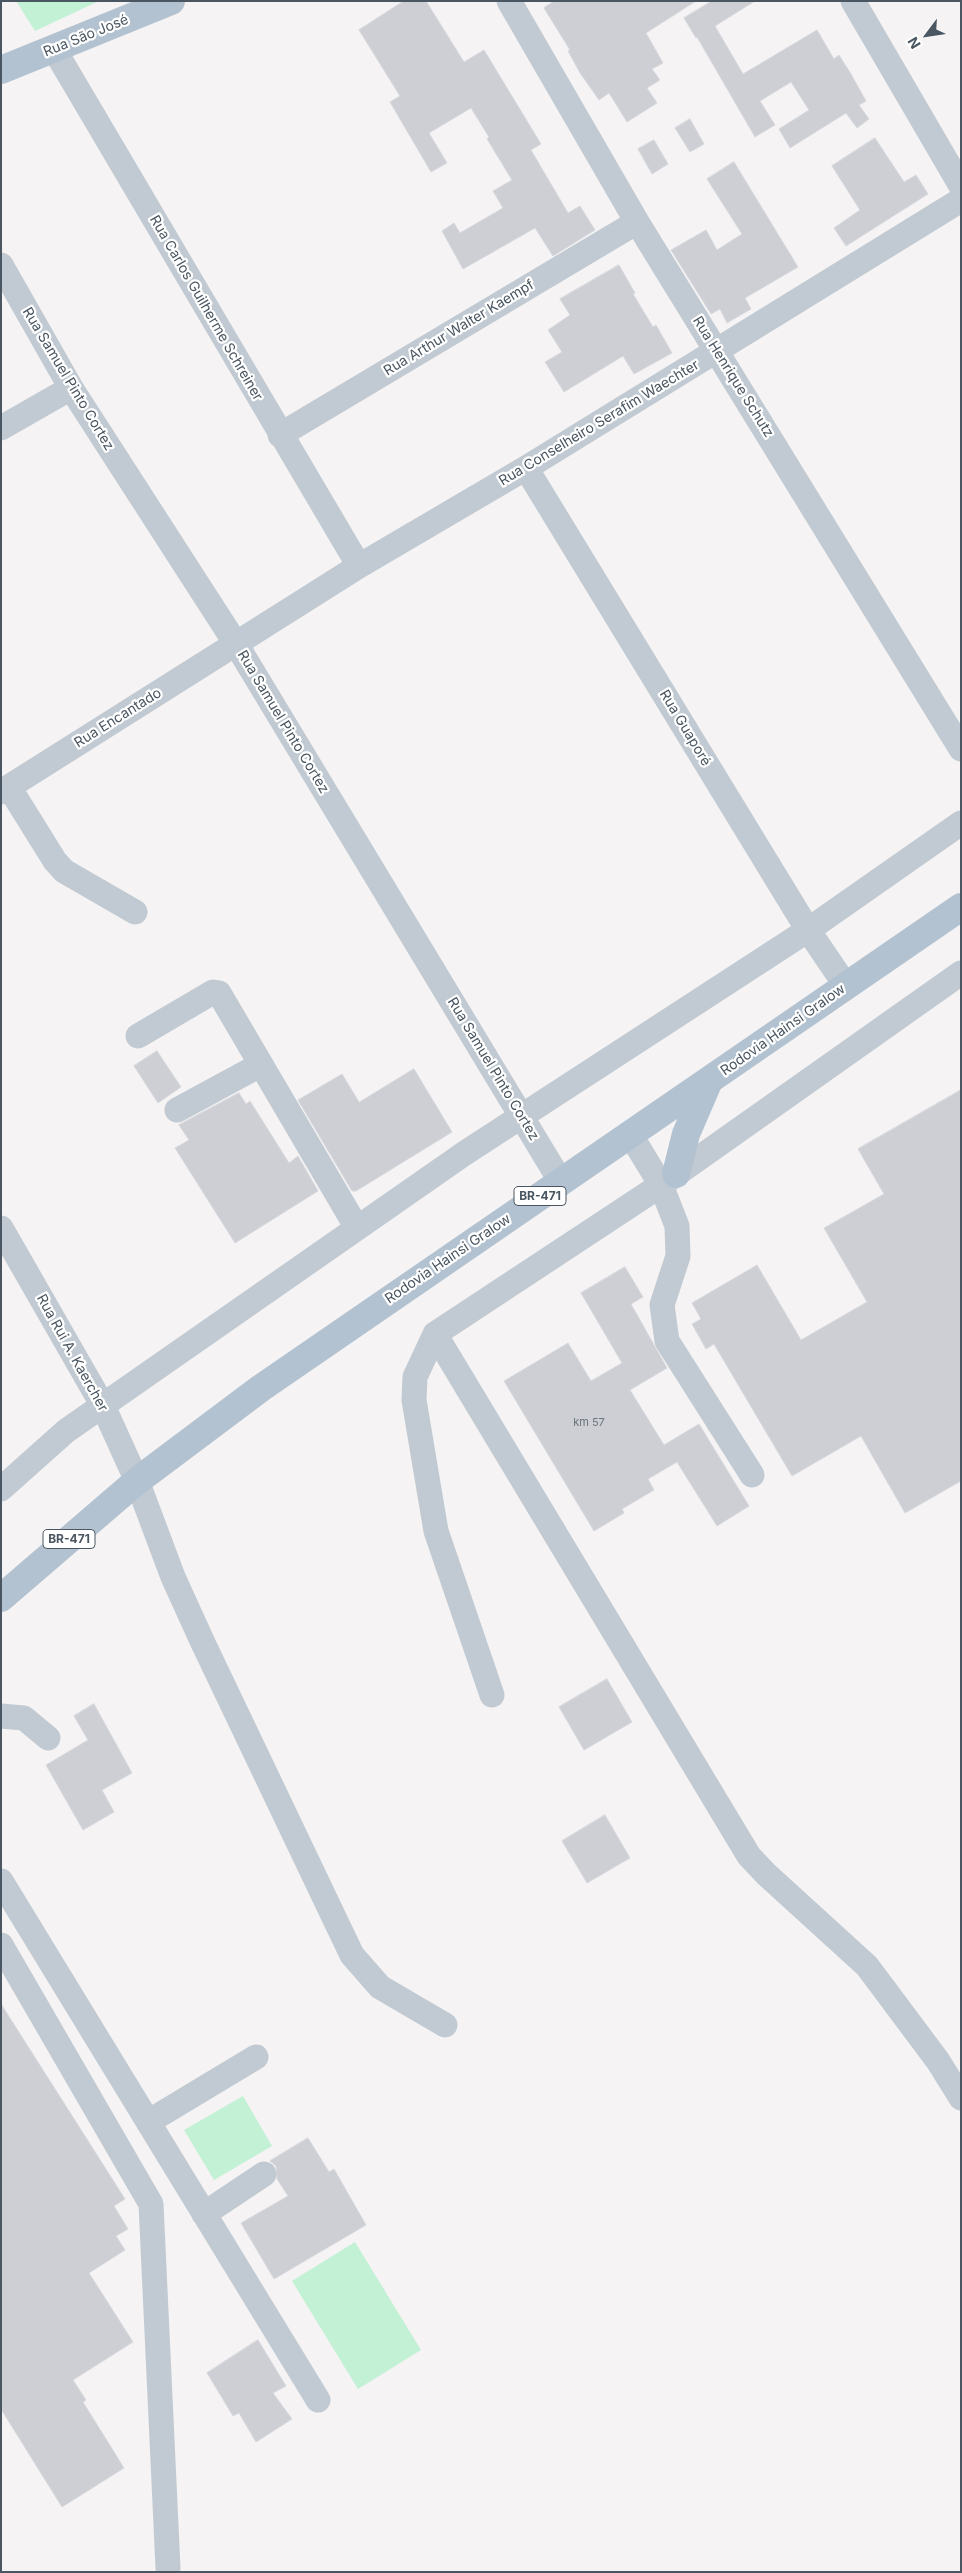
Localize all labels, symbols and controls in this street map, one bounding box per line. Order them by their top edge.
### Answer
north arrow [902,10,952,60]
street label: Rua São José [41,11,131,61]
text: N [904,34,924,52]
street label: Rua Carlos Guilherme Schreiner [146,212,266,404]
street label: Rua Arthur Walter Kaempf [381,276,537,380]
street label: Rua Samuel Pinto Cortez [19,305,117,453]
street label: Rua Henrique Schutz [689,313,777,441]
street label: Rua Conselheiro Serafim Waechter [496,356,702,490]
street label: Rua Samuel Pinto Cortez [234,648,332,796]
street label: Rua Encantado [71,685,165,751]
street label: Rua Guaporé [656,687,714,769]
street label: Rodovia Hainsi Gralow [717,981,849,1079]
street label: Rua Samuel Pinto Cortez [444,995,542,1143]
road number: BR-471 [514,1186,566,1206]
street label: Rodovia Hainsi Gralow [382,1211,514,1307]
street label: Rua Rui A. Kaercher [33,1291,111,1415]
house number: km 57 [573,1416,605,1430]
road number: BR-471 [43,1530,95,1548]

